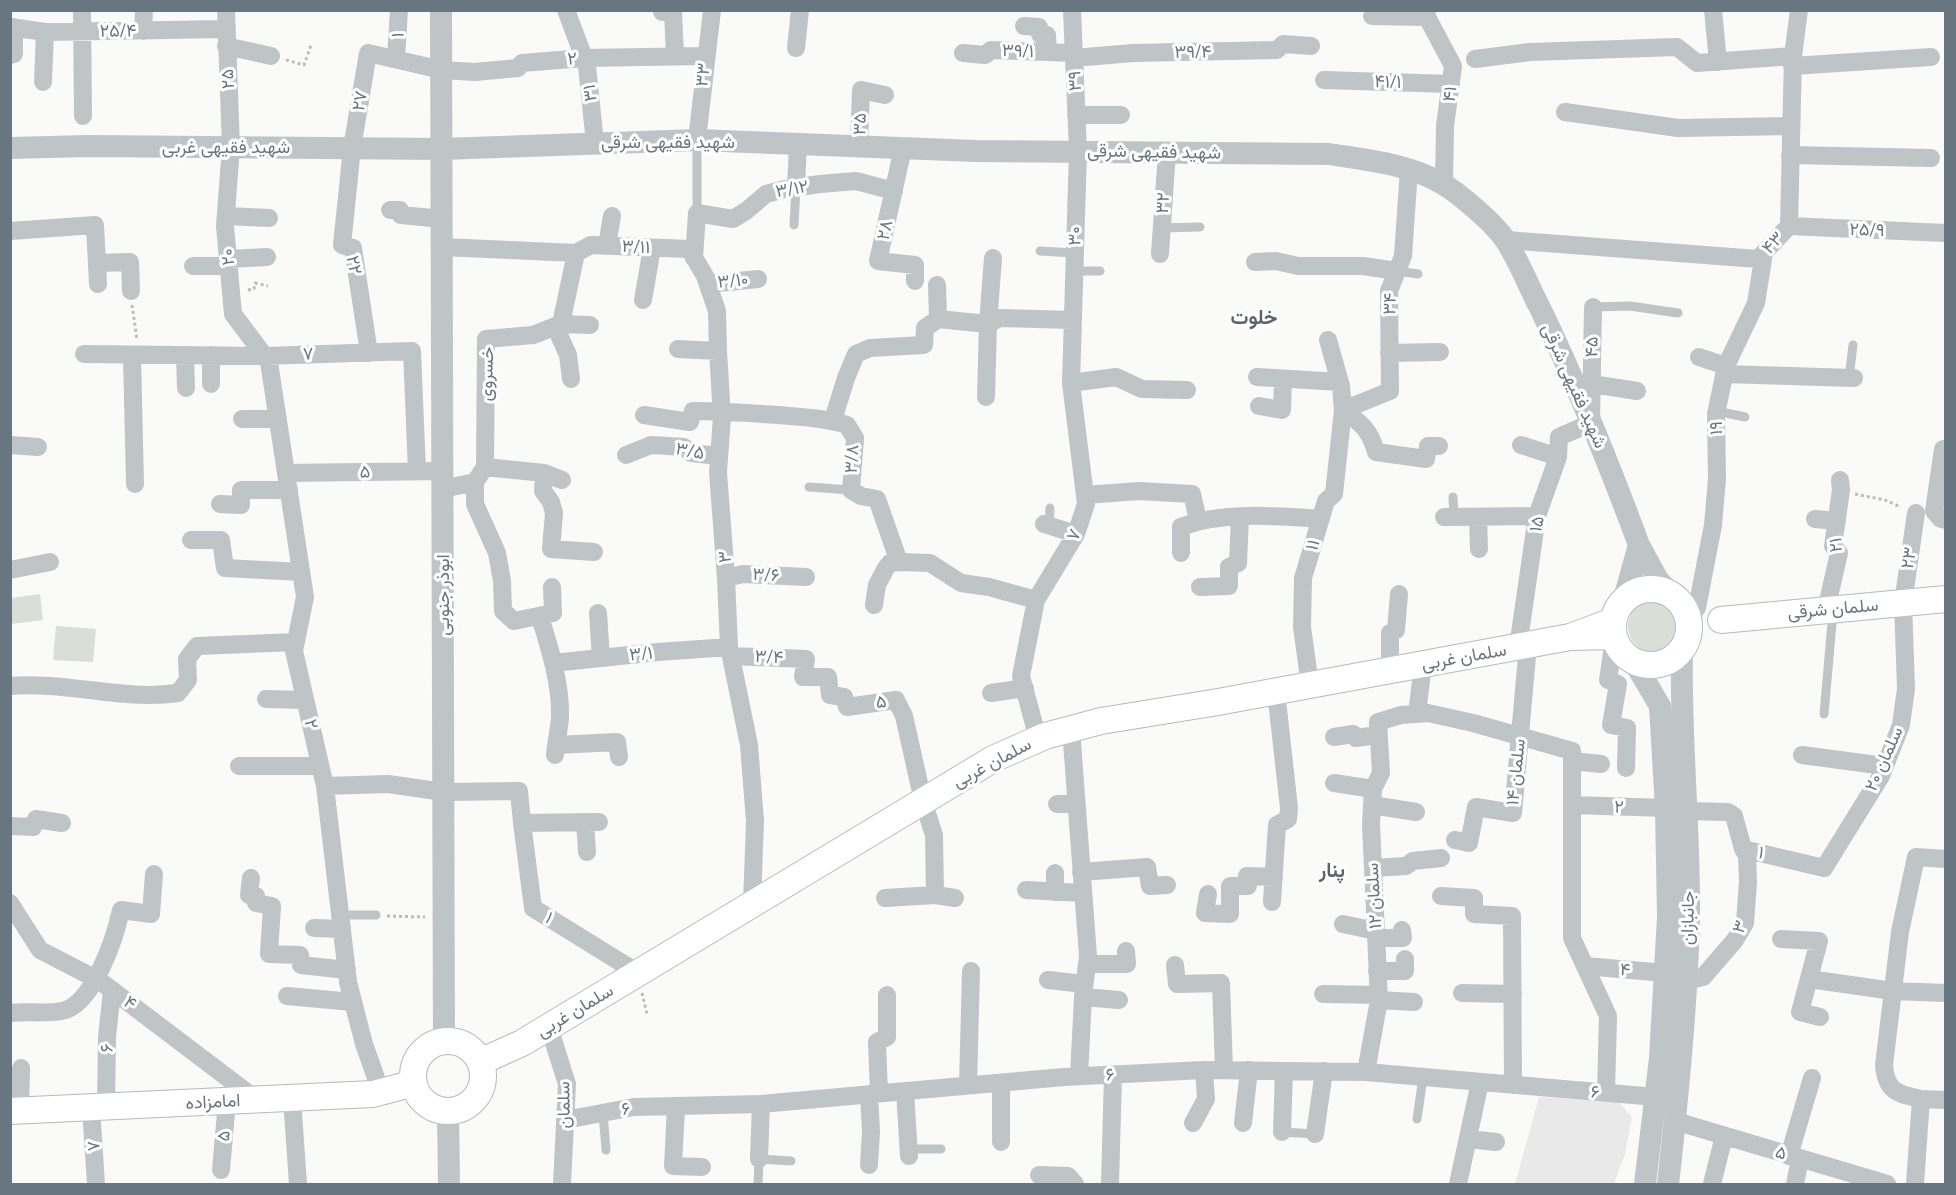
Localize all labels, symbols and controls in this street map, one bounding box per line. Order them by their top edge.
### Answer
street label: ۲۵/۴ [99,20,137,42]
street label: ۱ [387,32,409,38]
street label: ۳۹/۱ [1002,40,1034,62]
street label: ۳۹/۴ [1174,41,1212,63]
street label: ۲ [567,48,577,70]
street label: ۳۳ [691,62,715,88]
street label: ۲۵ [217,68,239,90]
street label: ۳۹ [1064,70,1086,92]
street label: ۴۱/۱ [1374,71,1402,93]
street label: ۳۱ [578,83,602,103]
street label: ۴۱ [1438,85,1462,103]
street label: ۲۷ [348,89,372,113]
street label: ۳۵ [849,112,871,136]
street label: شهید فقیهی شرقی [601,131,735,153]
street label: شهید فقیهی غربی [162,136,290,158]
street label: شهید فقیهی شرقی [1087,140,1221,164]
street label: ۳/۱۲ [774,176,810,202]
street label: ۳۲ [1151,192,1175,214]
street label: ۲۸ [872,218,898,242]
street label: ۲۵/۹ [1849,219,1885,241]
street label: ۳۰ [1064,226,1086,246]
street label: ۴۳ [1758,228,1788,258]
street label: ۳/۱۱ [621,235,651,259]
street label: ۲۰ [216,248,240,266]
street label: ۲۲ [341,254,367,276]
street label: ۳/۱۰ [717,269,749,293]
street label: ۳۴ [1379,292,1401,316]
district label: خلوت [1231,306,1277,330]
street label: شهید فقیهی شرقی [1537,320,1611,452]
street label: ۴۵ [1581,336,1603,358]
street label: ۷ [302,343,314,365]
street label: خسروی [475,346,499,402]
street label: ۱۹ [1705,421,1727,435]
street label: ۳/۵ [674,438,706,464]
street label: ۳/۸ [840,444,864,474]
street label: ۵ [360,461,370,483]
street label: ۱۵ [1525,514,1549,534]
street label: ۷ [1062,526,1086,544]
street label: ۱۱ [1301,537,1325,553]
street label: ۲۱ [1825,537,1847,553]
street label: ۲۳ [1897,546,1921,570]
street label: ۳ [714,550,736,564]
street label: ابوذر جنوبی [432,554,454,636]
street label: ۳/۶ [752,564,780,586]
street label: سلمان شرقی [1787,594,1879,624]
street label: سلمان غربی [1420,639,1508,675]
street label: ۳/۱ [628,642,654,666]
street label: ۳/۴ [754,645,784,669]
street label: ۵ [874,691,888,713]
street label: ۲ [299,717,323,731]
street label: سلمان ۲۰ [1860,723,1908,795]
street label: سلمان غربی [949,733,1035,793]
street label: سلمان ۱۴ [1502,738,1530,806]
street label: ۲ [1614,796,1624,818]
street label: ۱ [1756,842,1766,864]
district label: پنار [1319,859,1345,883]
street label: سلمان ۱۲ [1361,862,1387,930]
street label: جانبازان [1677,891,1699,945]
street label: ۱ [541,907,557,929]
street label: ۳ [1728,918,1752,936]
street label: ۴ [1619,959,1631,981]
street label: سلمان غربی [533,980,617,1042]
street label: ۴ [119,991,141,1015]
street label: ۶ [96,1043,118,1053]
street label: ۶ [1105,1064,1115,1086]
street label: سلمان [553,1081,575,1129]
street label: ۶ [1590,1081,1600,1103]
street label: امامزاده [185,1090,241,1114]
street label: ۶ [620,1098,632,1120]
street label: ۵ [213,1130,235,1142]
street label: ۷ [83,1140,105,1152]
street label: ۵ [1773,1141,1789,1165]

